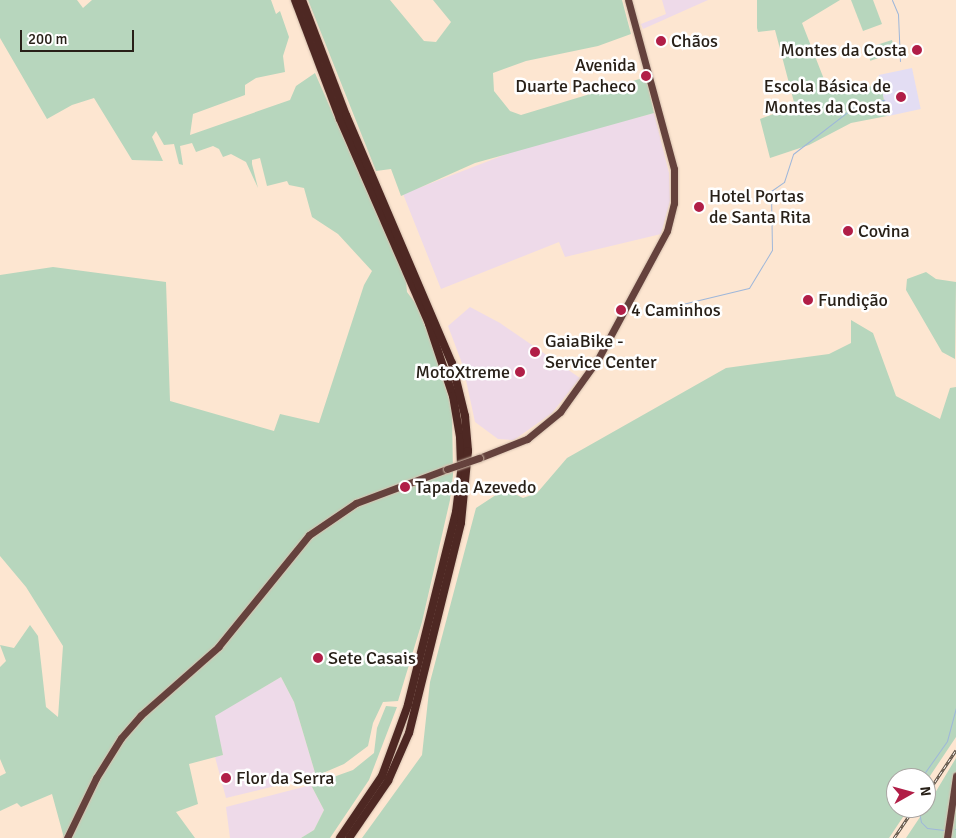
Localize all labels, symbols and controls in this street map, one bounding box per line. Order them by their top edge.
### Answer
scale bar [22,20,136,52]
text: 200 m [28,30,68,48]
place label: Chãos [671,30,718,52]
marker: Chãos [655,35,667,47]
place label: Montes da Costa [780,39,907,61]
marker: Montes da Costa [911,44,923,56]
place label: Avenida Duarte Pacheco [515,55,636,98]
marker: Avenida Duarte Pacheco [640,70,652,82]
place label: Escola Básica de Montes da Costa [764,76,891,118]
marker: Escola Básica de Montes da Costa [895,91,907,103]
place label: Hotel Portas de Santa Rita [709,186,811,228]
marker: Hotel Portas de Santa Rita [693,201,705,213]
place label: Covina [858,220,910,242]
marker: Covina [842,225,854,237]
place label: Fundição [818,289,888,311]
marker: Fundição [802,294,814,306]
place label: 4 Caminhos [631,299,721,321]
marker: 4 Caminhos [615,304,627,316]
place label: GaiaBike - Service Center [545,331,657,374]
marker: GaiaBike - Service Center [529,346,541,358]
place label: MotoXtreme [416,361,510,383]
marker: MotoXtreme [514,366,526,378]
place label: Tapada Azevedo [415,476,536,498]
marker: Tapada Azevedo [399,481,411,493]
place label: Sete Casais [328,647,416,669]
marker: Sete Casais [312,652,324,664]
place label: Flor da Serra [236,767,334,789]
north arrow [886,768,936,818]
marker: Flor da Serra [220,772,232,784]
text: N [916,785,934,797]

